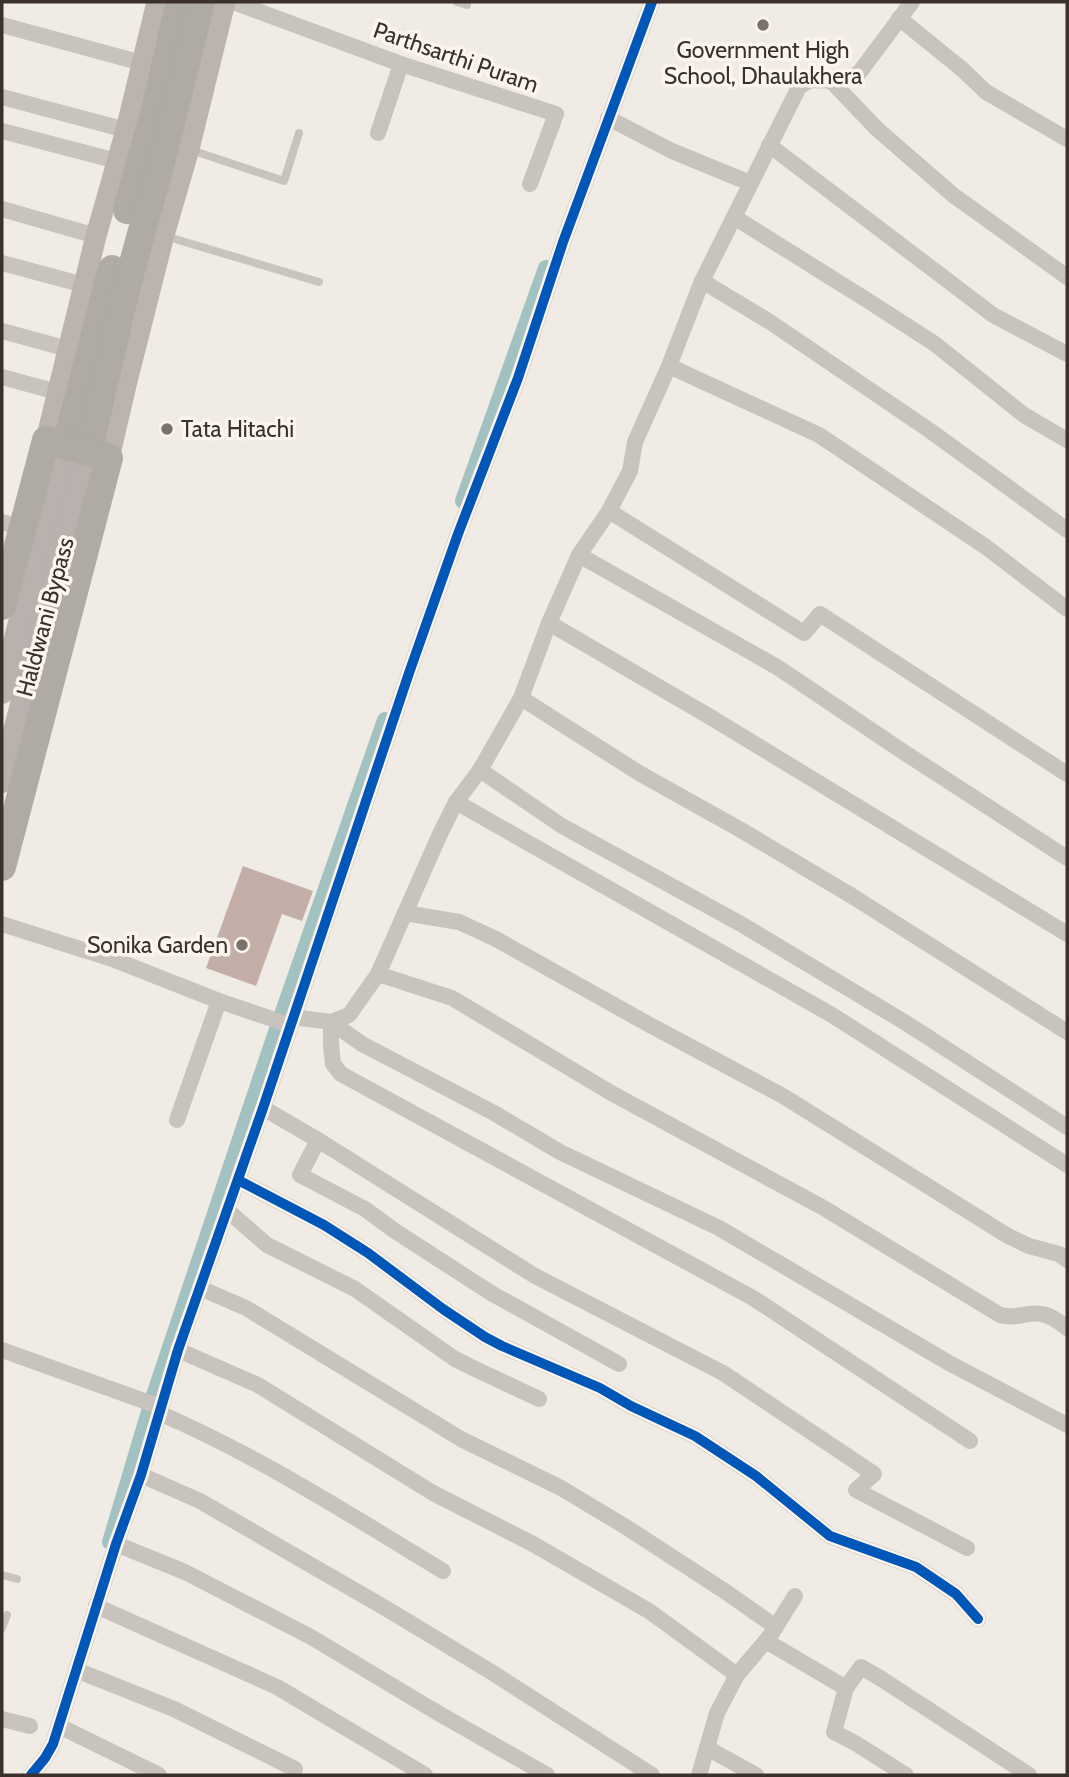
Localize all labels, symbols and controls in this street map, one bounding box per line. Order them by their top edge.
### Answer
street label: Parthsarthi Puram [370,16,542,98]
marker: Government High School, Dhaulakhera [755,17,771,33]
place label: Government High School, Dhaulakhera [664,36,862,90]
place label: Tata Hitachi [181,415,294,443]
marker: Tata Hitachi [159,421,175,437]
street label: Haldwani Bypass [10,534,80,700]
place label: Sonika Garden [87,931,228,959]
marker: Sonika Garden [234,937,250,953]

